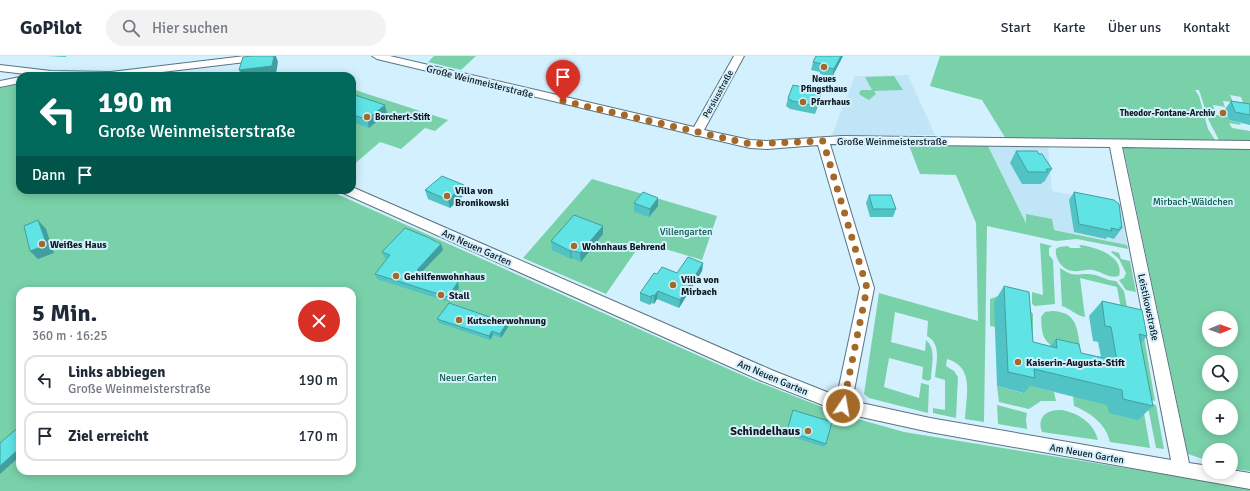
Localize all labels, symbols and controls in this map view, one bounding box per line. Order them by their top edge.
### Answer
search box [106,10,386,46]
text: GoPilot [20,16,82,40]
icon: search [120,17,142,39]
text: Hier suchen [152,19,228,37]
text: Start [1001,19,1031,36]
text: Karte [1053,19,1086,36]
text: Über uns [1108,19,1161,36]
text: Kontakt [1183,19,1230,36]
pin [546,60,580,101]
marker: Neues Pfingsthaus [819,62,829,72]
street label: Große Weinmeisterstraße [425,63,534,101]
icon: arrive [552,66,574,88]
street label: Persiusstraße [701,68,736,120]
place label: Neues Pfingsthaus [801,74,847,95]
text: 190 m [98,86,172,120]
icon: left [32,88,84,140]
marker: Pfarrhaus [798,97,808,107]
place label: Pfarrhaus [811,97,850,108]
place label: Theodor-Fontane-Archiv [1120,108,1216,119]
marker: Theodor-Fontane-Archiv [1218,108,1228,118]
marker: Borchert-Stift [362,112,372,122]
place label: Borchert-Stift [375,112,431,123]
text: Große Weinmeisterstraße [98,120,296,142]
street label: Große Weinmeisterstraße [837,136,947,148]
icon: arrive [74,164,96,186]
text: Dann [32,166,66,184]
place label: Villa von Bronikowski [455,185,509,209]
marker: Villa von Bronikowski [442,191,452,201]
park label: Mirbach-Wäldchen [1153,196,1233,208]
park label: Villengarten [660,226,712,238]
street label: Am Neuen Garten [440,227,513,269]
marker: Weißes Haus [37,239,47,249]
place label: Weißes Haus [50,239,107,251]
marker: Wohnhaus Behrend [569,241,579,251]
place label: Wohnhaus Behrend [582,241,666,253]
marker: Gehilfenwohnhaus [391,271,401,281]
place label: Gehilfenwohnhaus [404,271,486,283]
street label: Leistikowstraße [1135,273,1161,342]
place label: Villa von Mirbach [681,274,719,298]
marker: Villa von Mirbach [668,280,678,290]
marker: Stall [436,290,446,300]
place label: Stall [449,290,470,302]
text: 5 Min. [32,298,97,328]
button: close [298,300,340,342]
north arrow [1202,311,1238,347]
map controls [1202,311,1238,479]
marker: Kutscherwohnung [454,315,464,325]
place label: Kutscherwohnung [467,315,547,327]
text: 360 m · 16:25 [32,328,108,344]
button: search [1202,355,1238,391]
marker: Kaiserin-Augusta-Stift [1013,357,1023,367]
place label: Kaiserin-Augusta-Stift [1026,357,1125,369]
street label: Am Neuen Garten [736,358,810,398]
text: Links abbiegen [68,363,165,381]
icon: left [34,369,56,391]
text: 190 m [298,371,338,389]
park label: Neuer Garten [439,372,497,384]
text: Große Weinmeisterstraße [68,381,211,397]
position arrow [822,385,864,427]
button: + [1202,399,1238,435]
place label: Schindelhaus [730,424,801,439]
icon: arrive [34,425,56,447]
marker: Schindelhaus [803,426,813,436]
text: Ziel erreicht [68,427,149,445]
text: 170 m [298,427,338,445]
street label: Am Neuen Garten [1049,442,1125,466]
button: − [1202,443,1238,479]

